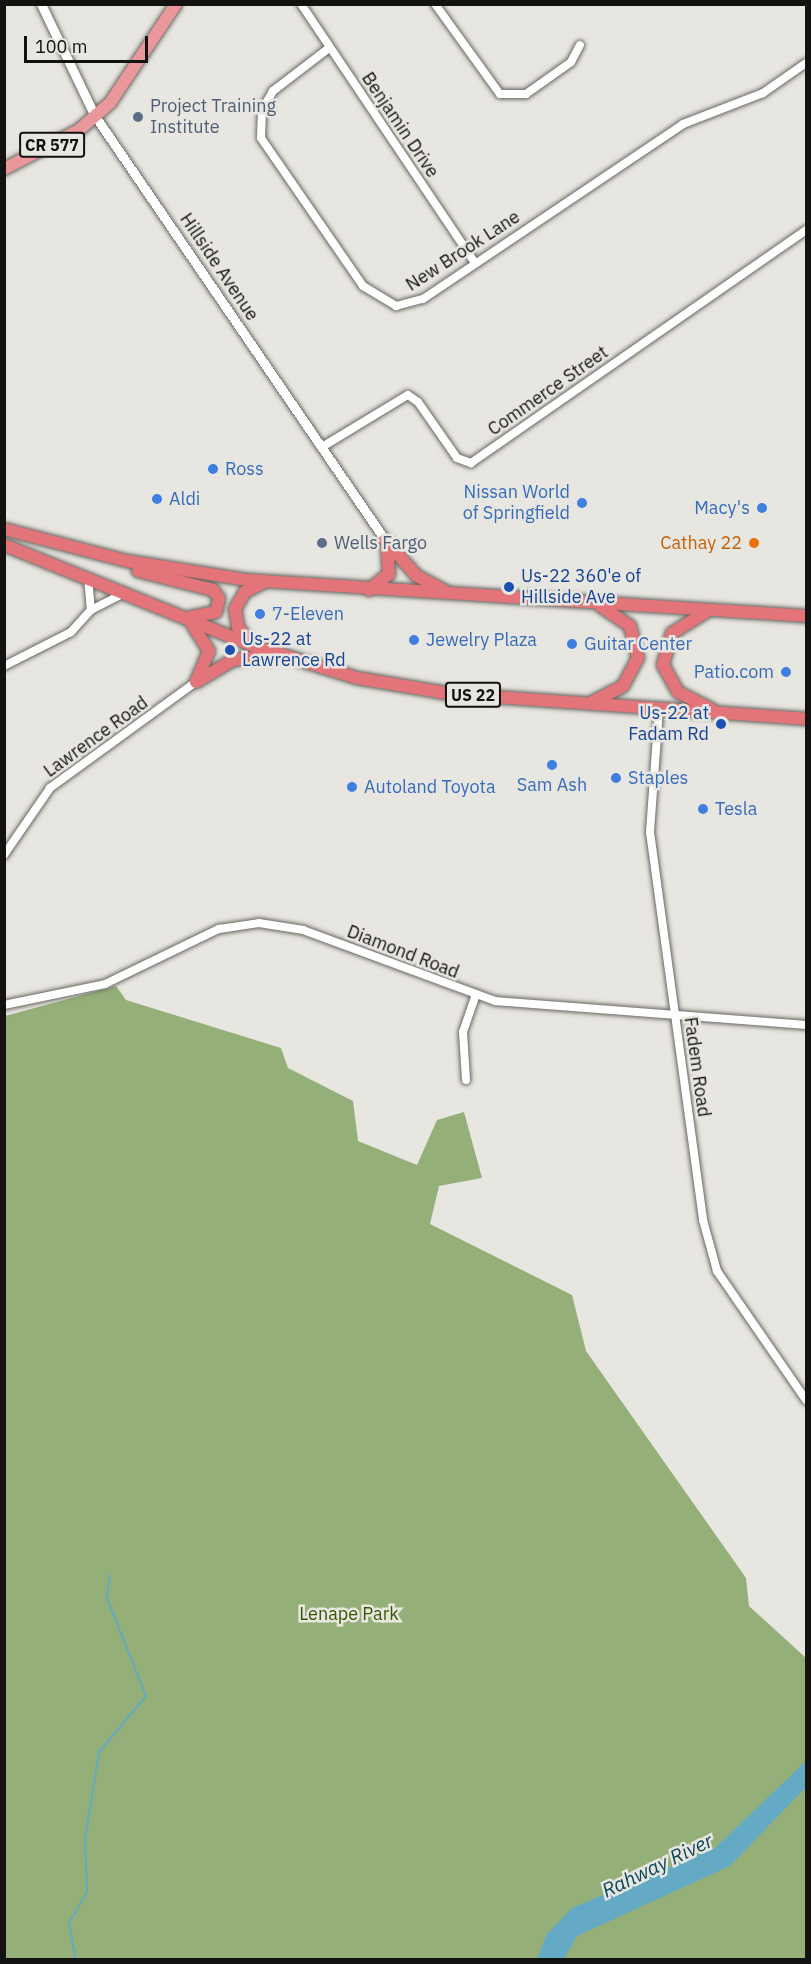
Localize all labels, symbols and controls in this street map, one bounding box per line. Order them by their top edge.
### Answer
scale bar [27,24,152,62]
text: 100 m [35,35,87,58]
street label: Benjamin Drive [357,68,443,182]
place label: Project Training Institute [150,96,276,138]
marker: Project Training Institute [131,110,145,124]
road number: CR 577 [19,132,85,158]
street label: New Brook Lane [402,206,524,296]
street label: Hillside Avenue [175,209,263,325]
street label: Commerce Street [484,342,612,440]
place label: Ross [225,458,264,480]
marker: Ross [206,462,220,476]
place label: Nissan World of Springfield [463,482,570,524]
place label: Aldi [169,488,200,510]
marker: Aldi [150,492,164,506]
marker: Nissan World of Springfield [575,496,589,510]
place label: Macy's [694,497,750,519]
marker: Macy's [755,501,769,515]
place label: Wells Fargo [334,532,427,554]
place label: Cathay 22 [660,532,742,554]
marker: Wells Fargo [315,536,329,550]
marker: Cathay 22 [747,536,761,550]
place label: Us-22 360'e of Hillside Ave [521,566,641,608]
marker: Us-22 360'e of Hillside Ave [502,580,516,594]
place label: 7-Eleven [272,603,344,625]
marker: 7-Eleven [253,607,267,621]
place label: Us-22 at Lawrence Rd [242,629,346,672]
place label: Jewelry Plaza [426,629,537,651]
marker: Jewelry Plaza [407,633,421,647]
place label: Guitar Center [584,633,692,655]
marker: Guitar Center [565,637,579,651]
marker: Us-22 at Lawrence Rd [223,643,237,657]
place label: Patio.com [694,661,774,683]
marker: Patio.com [779,665,793,679]
road number: US 22 [444,682,502,708]
street label: Lawrence Road [40,692,152,782]
place label: Us-22 at Fadam Rd [628,703,709,746]
marker: Us-22 at Fadam Rd [714,717,728,731]
marker: Sam Ash [545,758,559,772]
place label: Staples [628,767,688,789]
marker: Staples [609,771,623,785]
place label: Sam Ash [517,774,587,796]
place label: Autoland Toyota [364,776,496,798]
marker: Autoland Toyota [345,780,359,794]
place label: Tesla [715,798,757,820]
marker: Tesla [696,802,710,816]
street label: Diamond Road [344,921,462,983]
street label: Fadem Road [679,1016,715,1118]
park label: Lenape Park [299,1603,399,1625]
water label: Rahway River [598,1828,716,1902]

